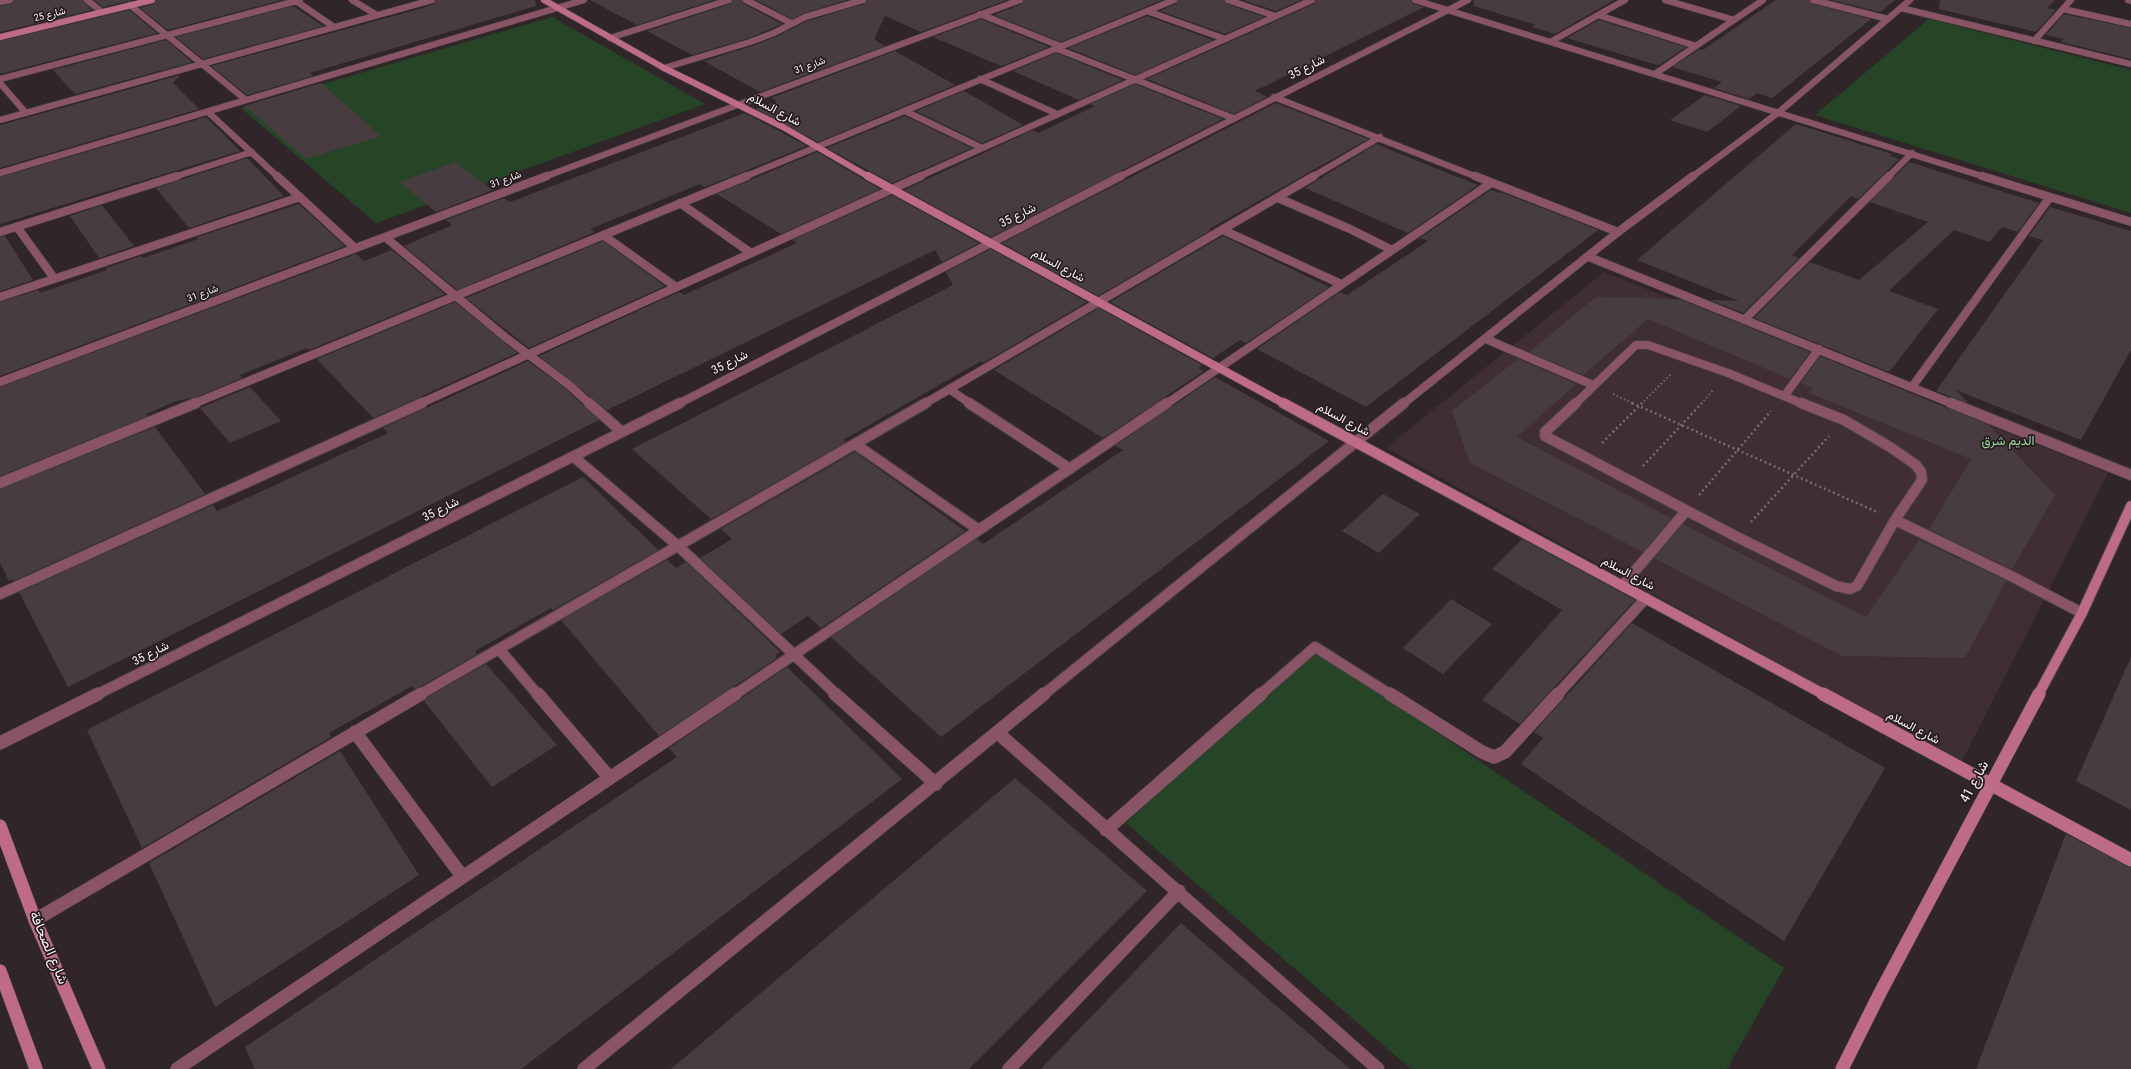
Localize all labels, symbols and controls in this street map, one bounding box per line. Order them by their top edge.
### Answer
street label: شارع 25 [33,5,67,25]
street label: شارع 35 [1286,53,1328,83]
street label: شارع 31 [793,55,827,77]
street label: شارع السلام [745,90,803,130]
street label: شارع 31 [489,169,523,191]
street label: شارع 35 [997,201,1039,231]
street label: شارع السلام [1029,246,1087,286]
street label: شارع 31 [186,283,220,305]
street label: شارع 35 [709,348,751,378]
street label: شارع السلام [1314,400,1372,440]
district label: الديم شرق [1982,434,2034,450]
street label: شارع 35 [420,495,462,525]
street label: شارع السلام [1599,554,1657,594]
street label: شارع 35 [130,639,172,669]
street label: شارع السلام [1884,708,1942,748]
street label: شارع 41 [1957,758,1993,806]
street label: شارع الصحافة [25,909,71,987]

